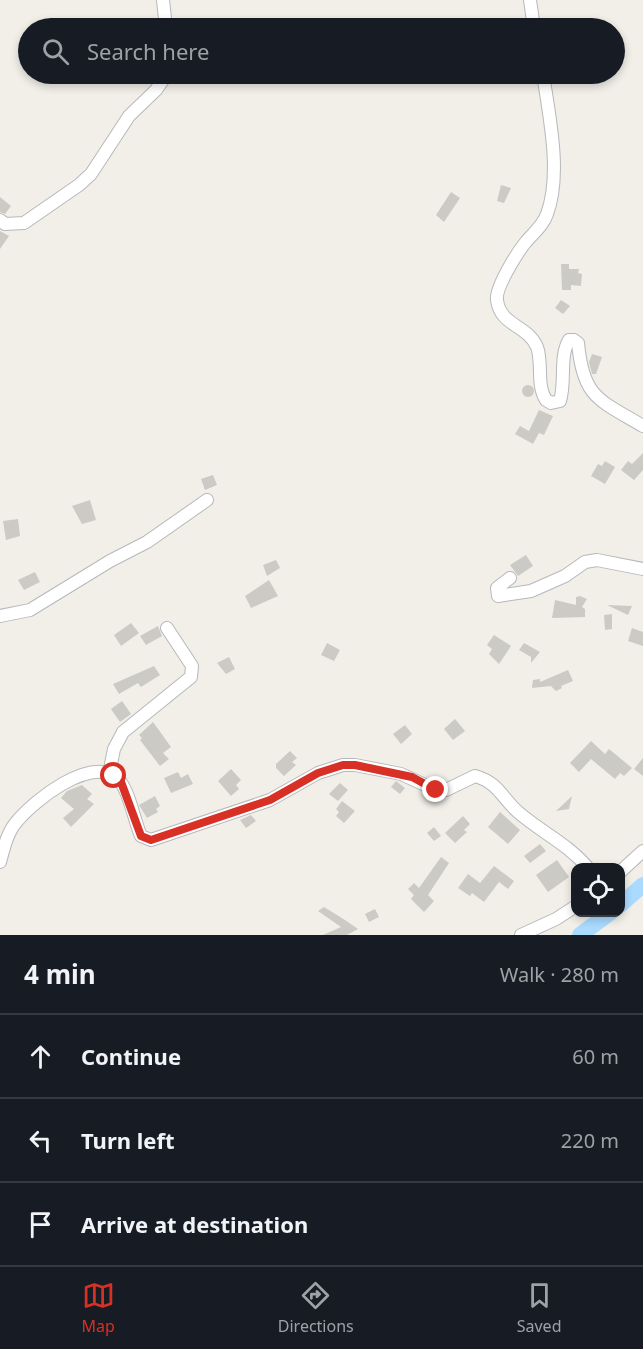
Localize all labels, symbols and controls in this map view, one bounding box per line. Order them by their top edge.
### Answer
search box [18,18,625,84]
icon: search [39,35,72,68]
text: Search here [87,36,209,66]
route start [100,762,126,788]
route end [422,776,448,802]
map controls [571,863,625,917]
button: locate [571,863,625,917]
text: 4 min [24,956,96,992]
text: Walk · 280 m [500,961,619,988]
icon: ahead [24,1040,57,1073]
text: Continue [81,1041,181,1071]
text: 60 m [572,1043,619,1070]
icon: left [24,1124,57,1157]
text: Turn left [81,1125,175,1155]
text: 220 m [561,1127,619,1154]
icon: arrive [24,1208,57,1241]
text: Arrive at destination [81,1209,308,1239]
tab: Map [81,1279,115,1337]
tab: Directions [278,1279,354,1337]
tab: Saved [517,1279,561,1337]

